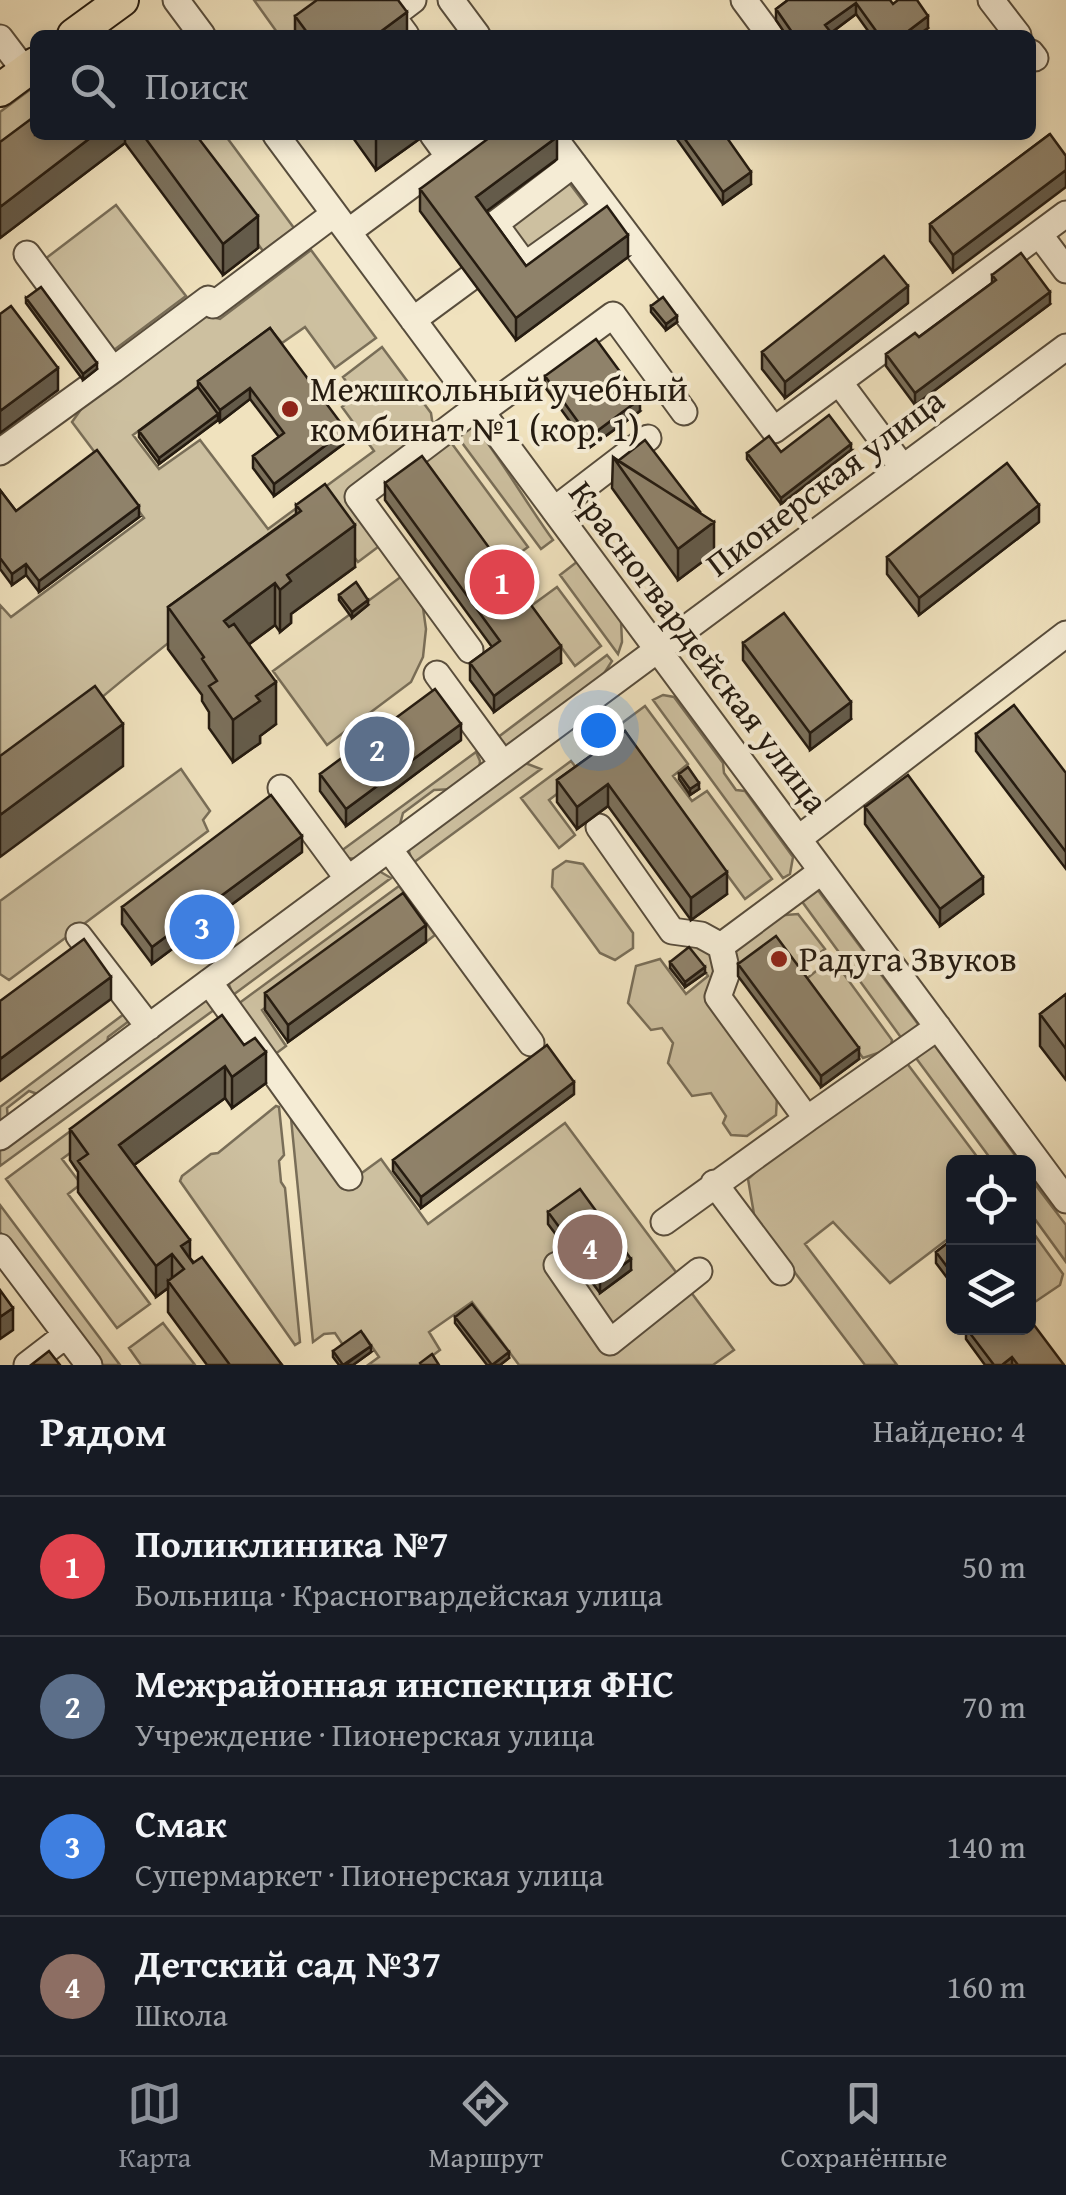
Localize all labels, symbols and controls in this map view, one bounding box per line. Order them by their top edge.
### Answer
search box [30,30,1036,140]
text: Поиск [145,57,248,113]
icon: search [65,58,120,113]
place label: Межшкольный учебный комбинат №1 (кор. 1) [310,363,688,454]
street label: Пионерская улица [695,375,955,588]
marker: Межшкольный учебный комбинат №1 (кор. 1) [279,398,301,420]
street label: Красногвардейская улица [557,470,842,824]
pin: 1 [470,544,534,620]
your location [573,705,624,756]
pin: 2 [344,712,410,786]
pin: 3 [170,890,234,964]
place label: Радуга Звуков [799,933,1017,984]
marker: Радуга Звуков [768,948,790,970]
map controls [946,1155,1036,1335]
button: locate [946,1155,1036,1245]
pin: 4 [558,1210,622,1284]
button: layers [946,1245,1036,1335]
text: Рядом [40,1400,167,1461]
text: Найдено: 4 [873,1407,1026,1454]
text: Поликлиника №7 [135,1515,449,1571]
text: 1 [64,1543,81,1590]
text: 50 m [962,1543,1026,1590]
text: Больница · Красногвардейская улица [135,1571,663,1618]
text: Межрайонная инспекция ФНС [135,1655,674,1711]
text: 2 [64,1683,81,1730]
text: 70 m [962,1683,1026,1730]
text: Учреждение · Пионерская улица [135,1711,594,1758]
text: Смак [135,1795,226,1851]
text: 3 [64,1823,81,1870]
text: 140 m [947,1823,1026,1870]
text: Супермаркет · Пионерская улица [135,1851,604,1898]
text: Детский сад №37 [135,1935,441,1991]
text: 4 [64,1963,81,2010]
text: 160 m [947,1963,1026,2010]
text: Школа [135,1991,228,2038]
tab: Карта [119,2076,191,2177]
tab: Маршрут [429,2076,543,2177]
tab: Сохранённые [780,2076,947,2177]

